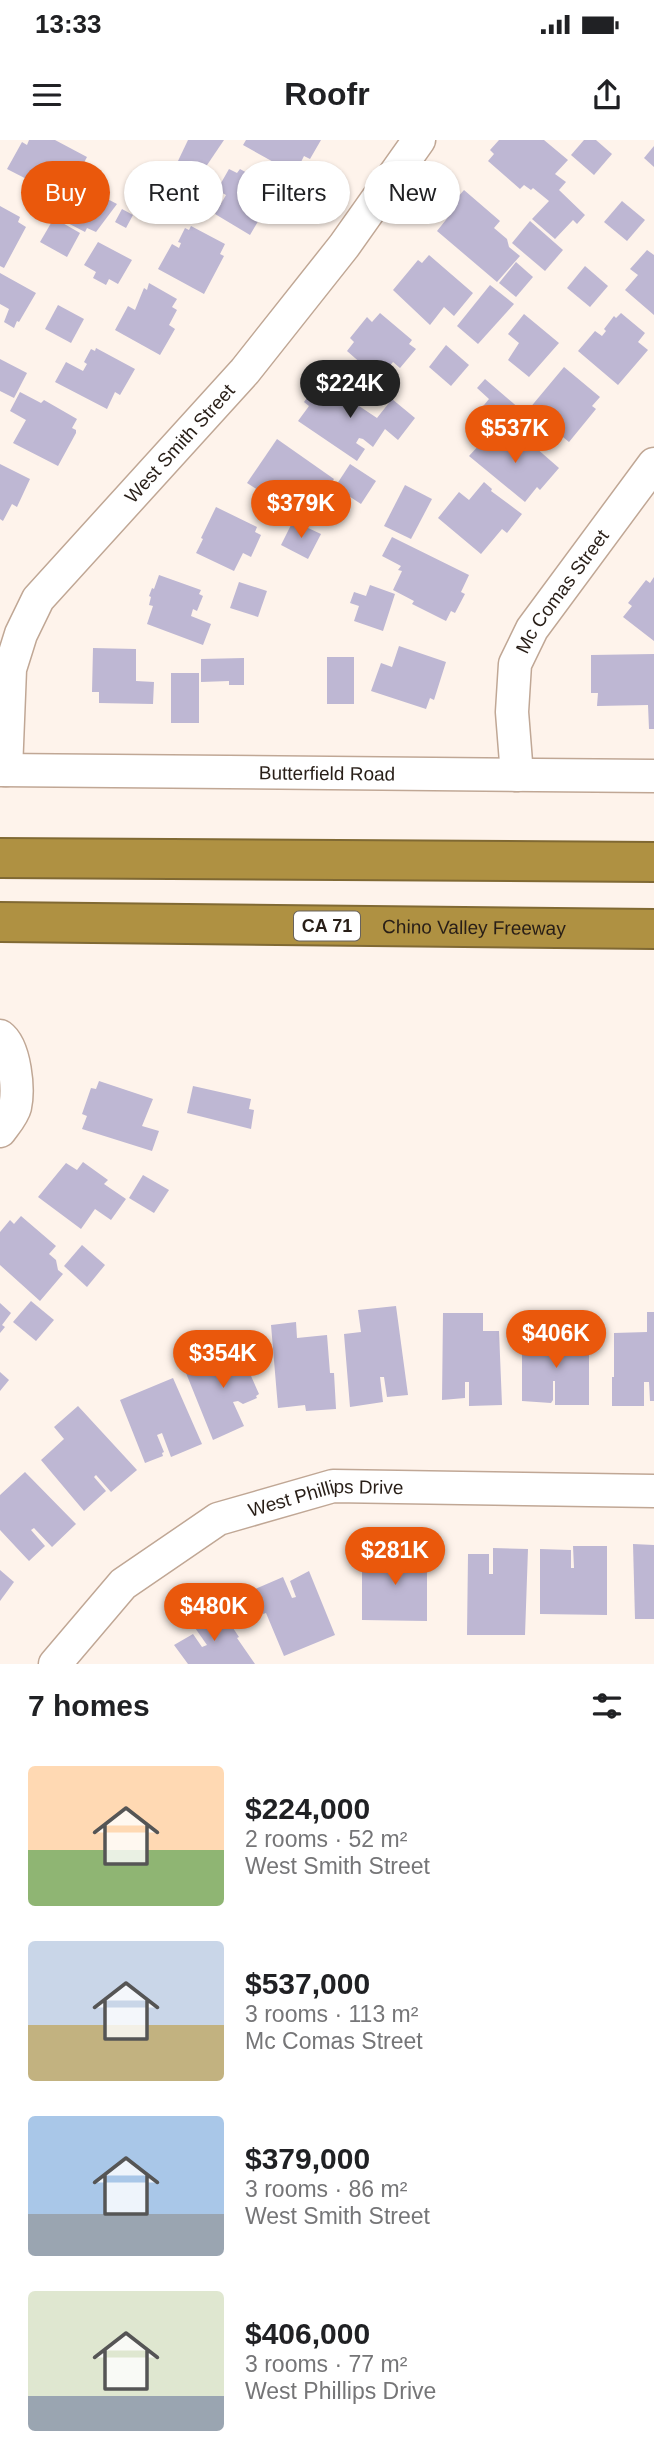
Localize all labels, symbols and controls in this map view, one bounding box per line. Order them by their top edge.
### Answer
text: 13:33 [35,9,102,39]
icon: menu [28,76,66,114]
text: Roofr [284,76,370,112]
icon: share [588,76,626,114]
chip: Buy [21,161,110,224]
chip: Rent [124,161,223,224]
chip: Filters [237,161,350,224]
chip: New [364,161,460,224]
pin: $224K [301,360,399,420]
text: $224K [316,370,384,396]
street label: West Smith Street [121,379,239,507]
pin: $537K [466,406,564,465]
text: $537K [481,415,549,441]
pin: $379K [252,480,350,540]
text: $379K [267,490,335,516]
street label: Mc Comas Street [512,525,613,657]
street label: Butterfield Road [259,762,395,785]
road number: CA 71 [294,912,360,940]
street label: Chino Valley Freeway [382,916,566,939]
pin: $406K [507,1310,605,1370]
text: $406K [522,1320,590,1346]
pin: $354K [174,1330,272,1390]
text: $354K [189,1340,257,1366]
street label: West Phillips Drive [246,1476,403,1521]
pin: $281K [346,1528,444,1587]
text: $281K [361,1537,429,1563]
pin: $480K [165,1584,263,1643]
text: $480K [180,1593,248,1619]
icon: filters [588,1687,626,1725]
text: 7 homes [28,1689,150,1722]
text: $224,000 [245,1792,370,1825]
icon: home [84,1794,168,1878]
text: 2 rooms · 52 m² [245,1826,407,1852]
text: West Smith Street [245,1853,430,1879]
text: $537,000 [245,1967,370,2000]
icon: home [84,1969,168,2053]
text: 3 rooms · 113 m² [245,2001,418,2027]
text: Mc Comas Street [245,2028,423,2054]
text: $379,000 [245,2142,370,2175]
icon: home [84,2144,168,2228]
text: 3 rooms · 86 m² [245,2176,407,2202]
text: West Smith Street [245,2203,430,2229]
text: $406,000 [245,2317,370,2350]
icon: home [84,2319,168,2403]
text: 3 rooms · 77 m² [245,2351,407,2377]
text: West Phillips Drive [245,2378,436,2404]

